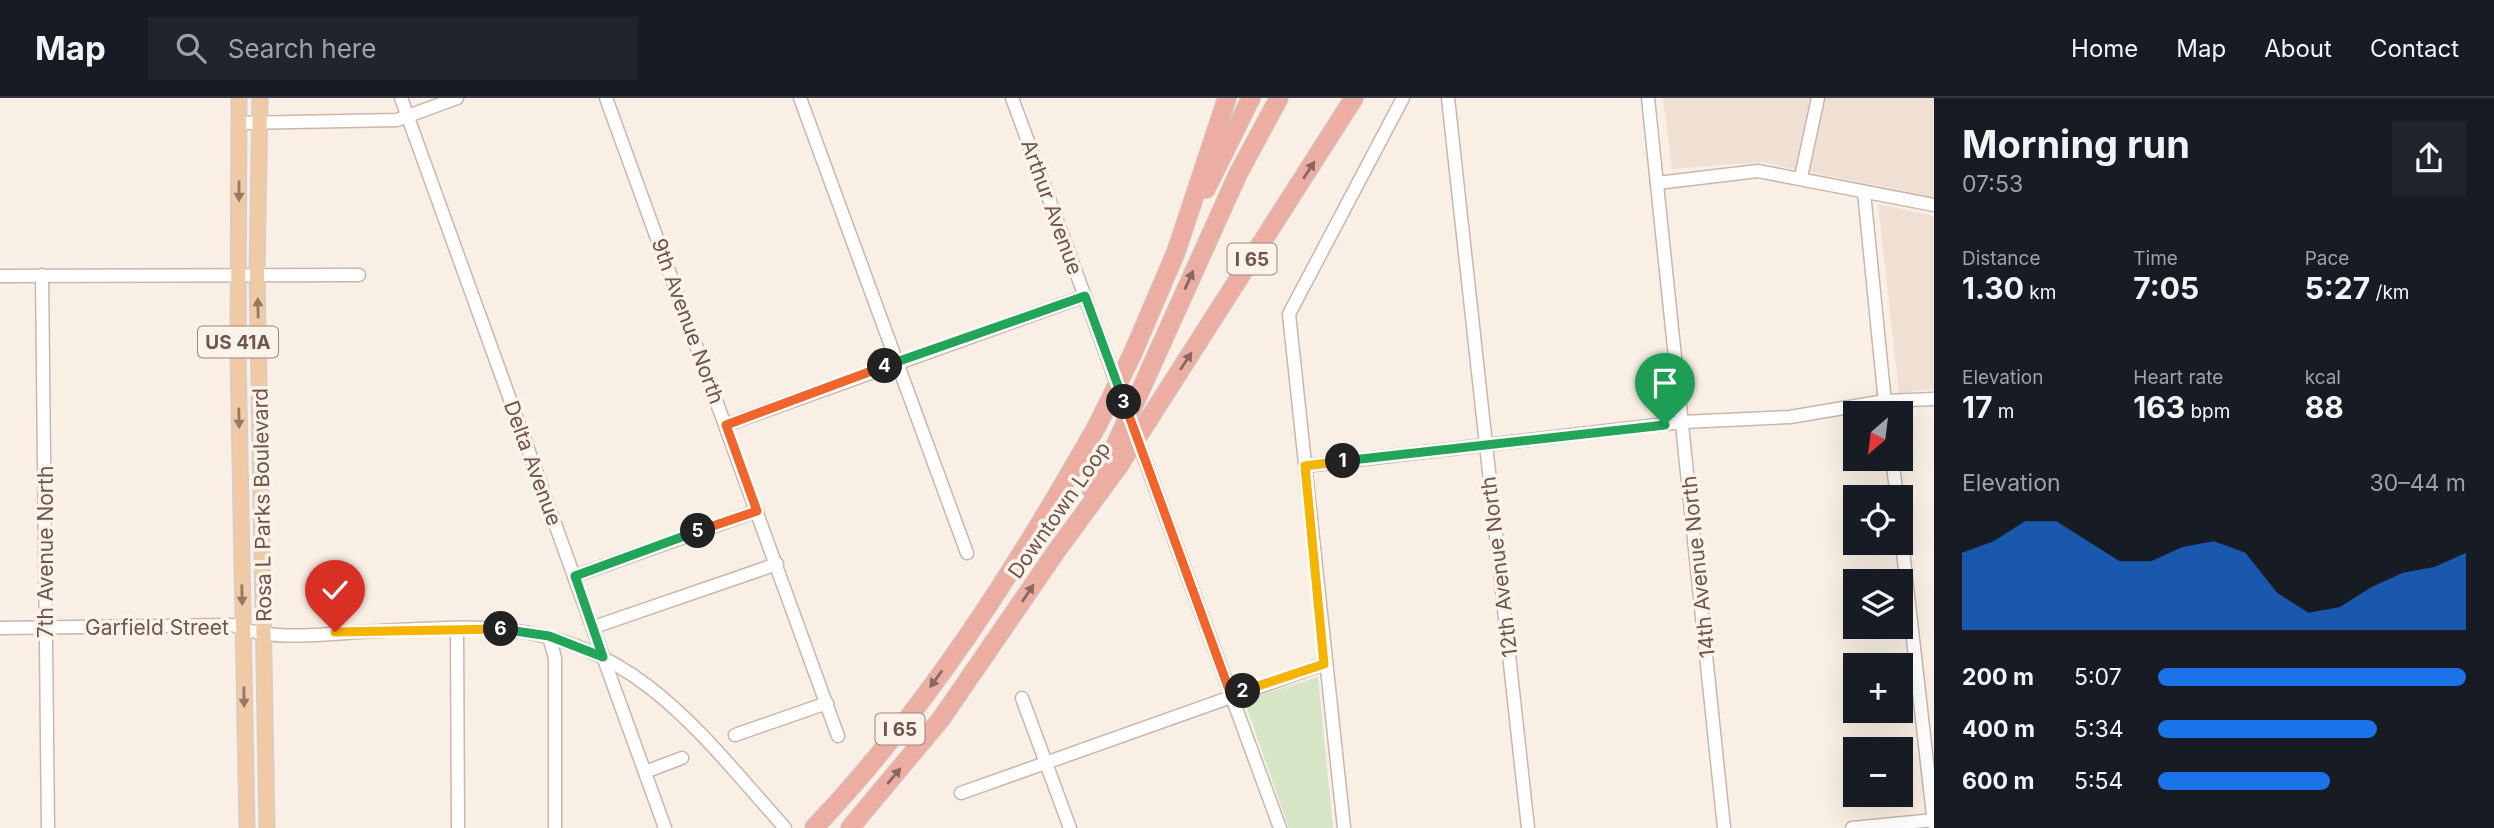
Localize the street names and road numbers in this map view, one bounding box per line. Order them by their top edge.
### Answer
street label: Arthur Avenue [1016,136,1088,278]
street label: 9th Avenue North [646,235,730,407]
road number: I 65 [1228,244,1276,274]
road number: US 41A [198,326,278,358]
street label: Rosa L Parks Boulevard [247,388,277,622]
street label: Delta Avenue [499,397,567,529]
street label: Downtown Loop [1003,437,1115,583]
street label: 7th Avenue North [33,466,58,638]
street label: 12th Avenue North [1475,475,1523,659]
street label: 14th Avenue North [1676,475,1720,659]
street label: Garfield Street [85,615,229,640]
road number: I 65 [876,714,925,744]

